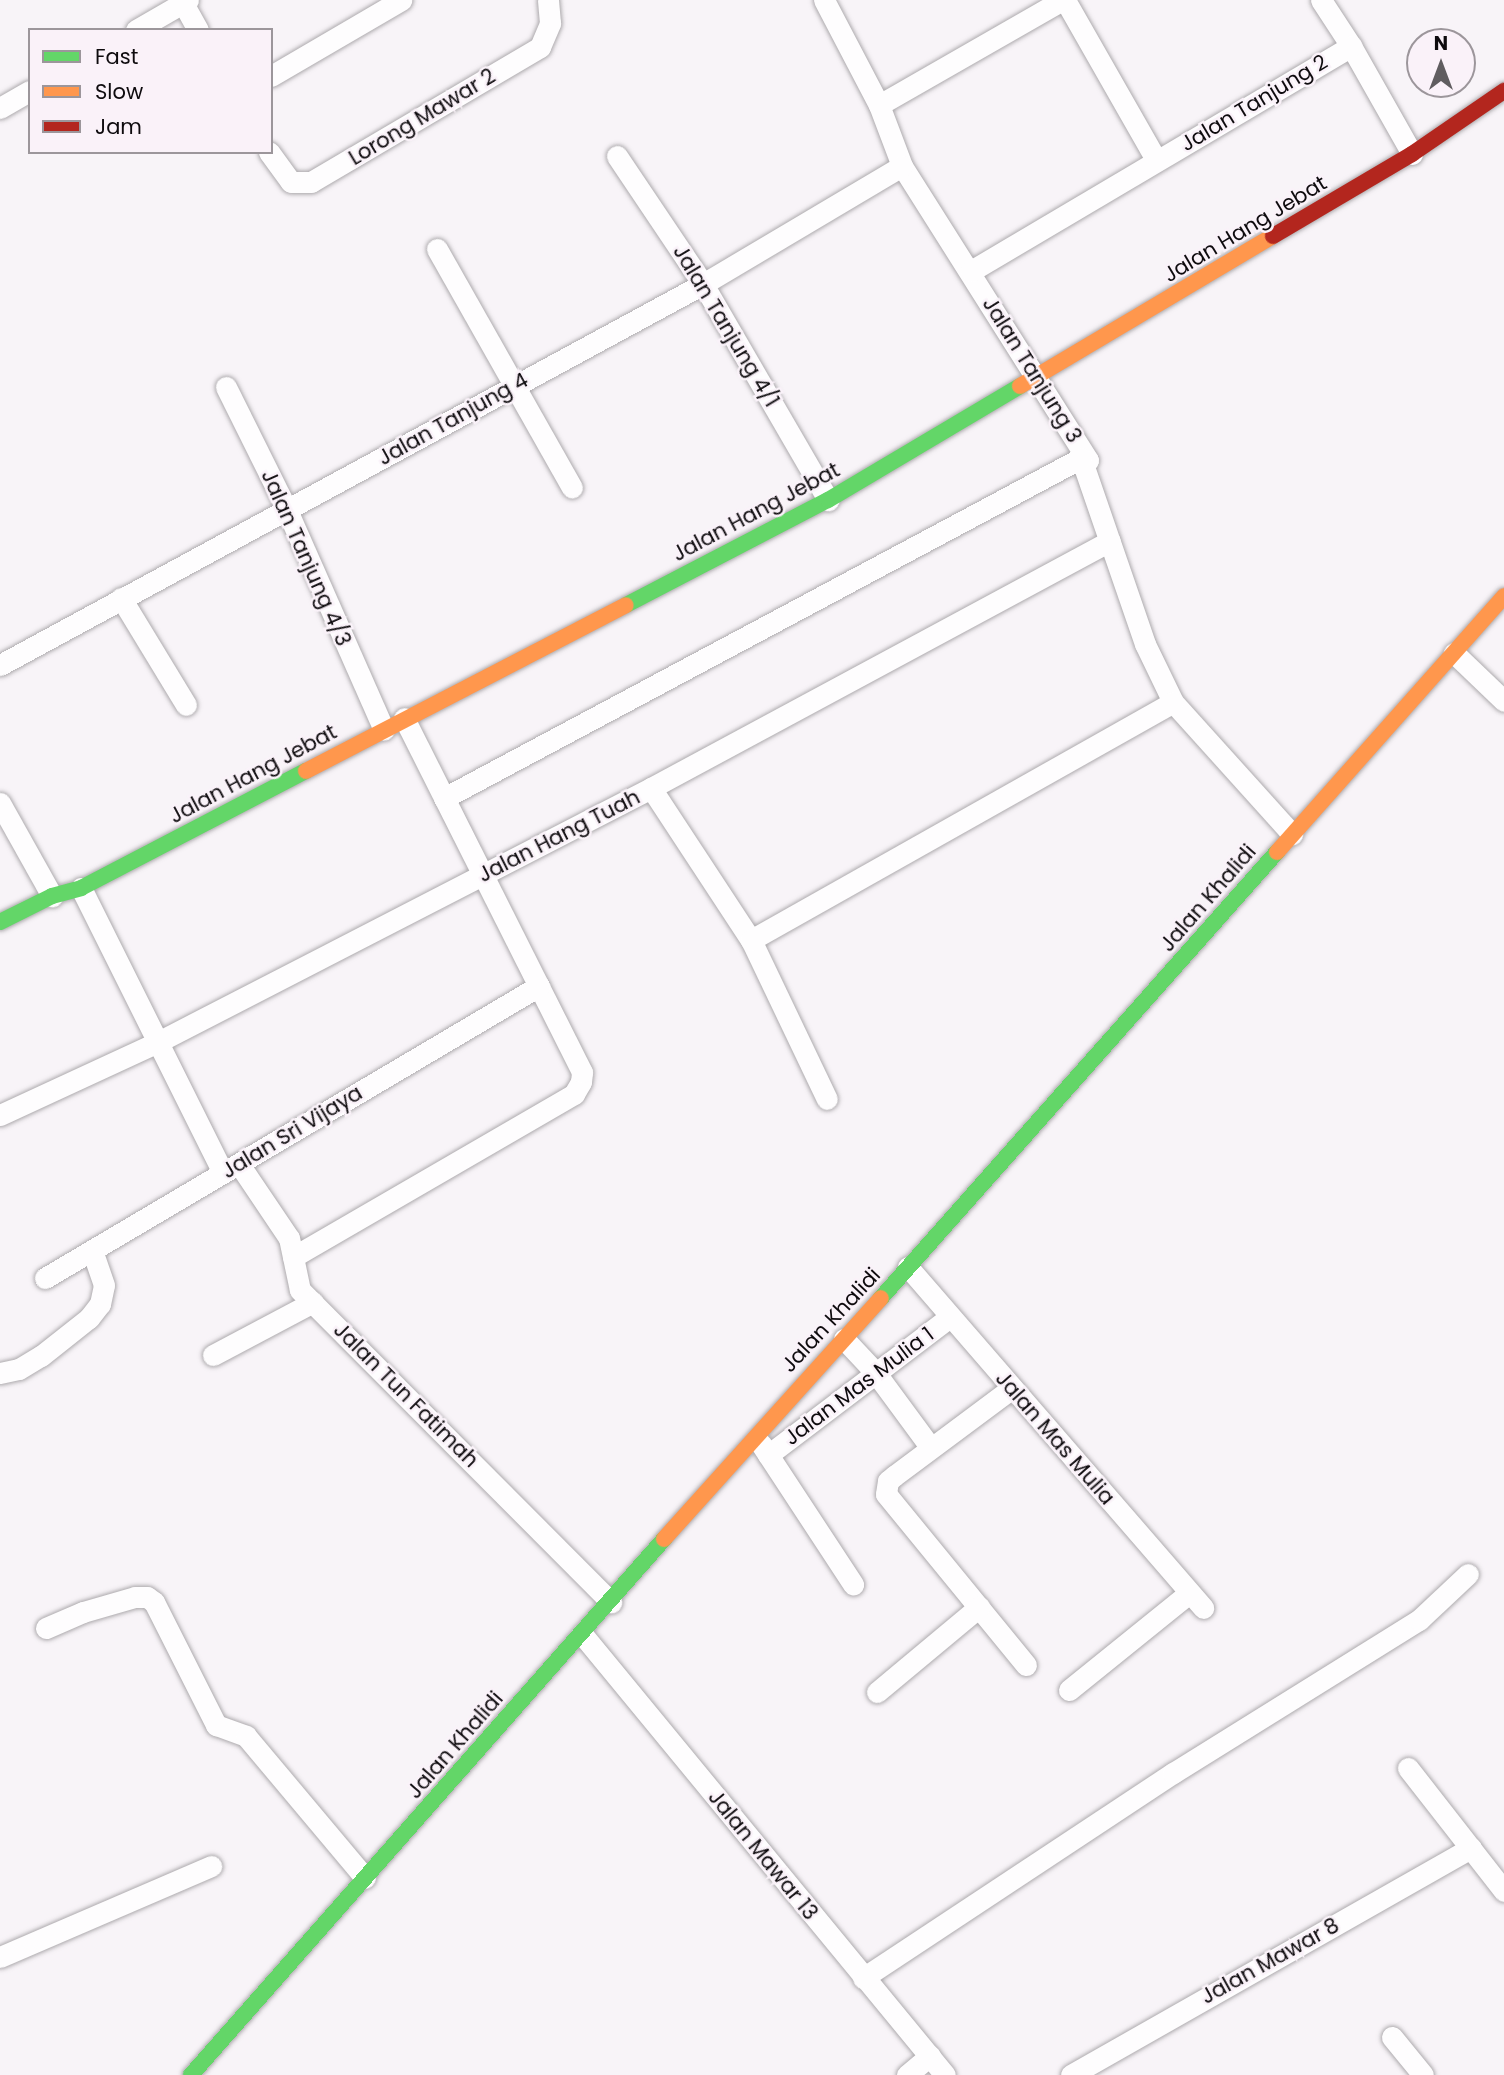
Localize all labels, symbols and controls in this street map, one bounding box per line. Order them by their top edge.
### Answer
legend [28,28,273,154]
north arrow [1406,28,1476,98]
text: N [1434,30,1448,57]
text: Fast [95,42,138,71]
street label: Jalan Tanjung 2 [1176,49,1332,157]
street label: Lorong Mawar 2 [344,63,500,171]
text: Slow [95,77,143,106]
text: Jam [95,112,142,141]
street label: Jalan Hang Jebat [1159,170,1331,288]
street label: Jalan Tanjung 4/1 [668,240,784,412]
street label: Jalan Tanjung 3 [977,293,1087,447]
street label: Jalan Tanjung 4 [373,367,533,471]
street label: Jalan Hang Jebat [668,457,844,567]
street label: Jalan Tanjung 4/3 [256,466,356,650]
street label: Jalan Hang Jebat [165,719,341,829]
street label: Jalan Hang Tuah [474,784,644,888]
street label: Jalan Khalidi [1155,839,1261,957]
street label: Jalan Sri Vijaya [217,1080,367,1184]
street label: Jalan Khalidi [776,1263,886,1377]
street label: Jalan Tun Fatimah [328,1317,484,1473]
street label: Jalan Mas Mulia 1 [779,1321,939,1451]
street label: Jalan Mas Mulia [990,1366,1120,1510]
street label: Jalan Khalidi [402,1686,508,1804]
street label: Jalan Mawar 13 [703,1785,823,1925]
street label: Jalan Mawar 8 [1196,1913,1344,2009]

